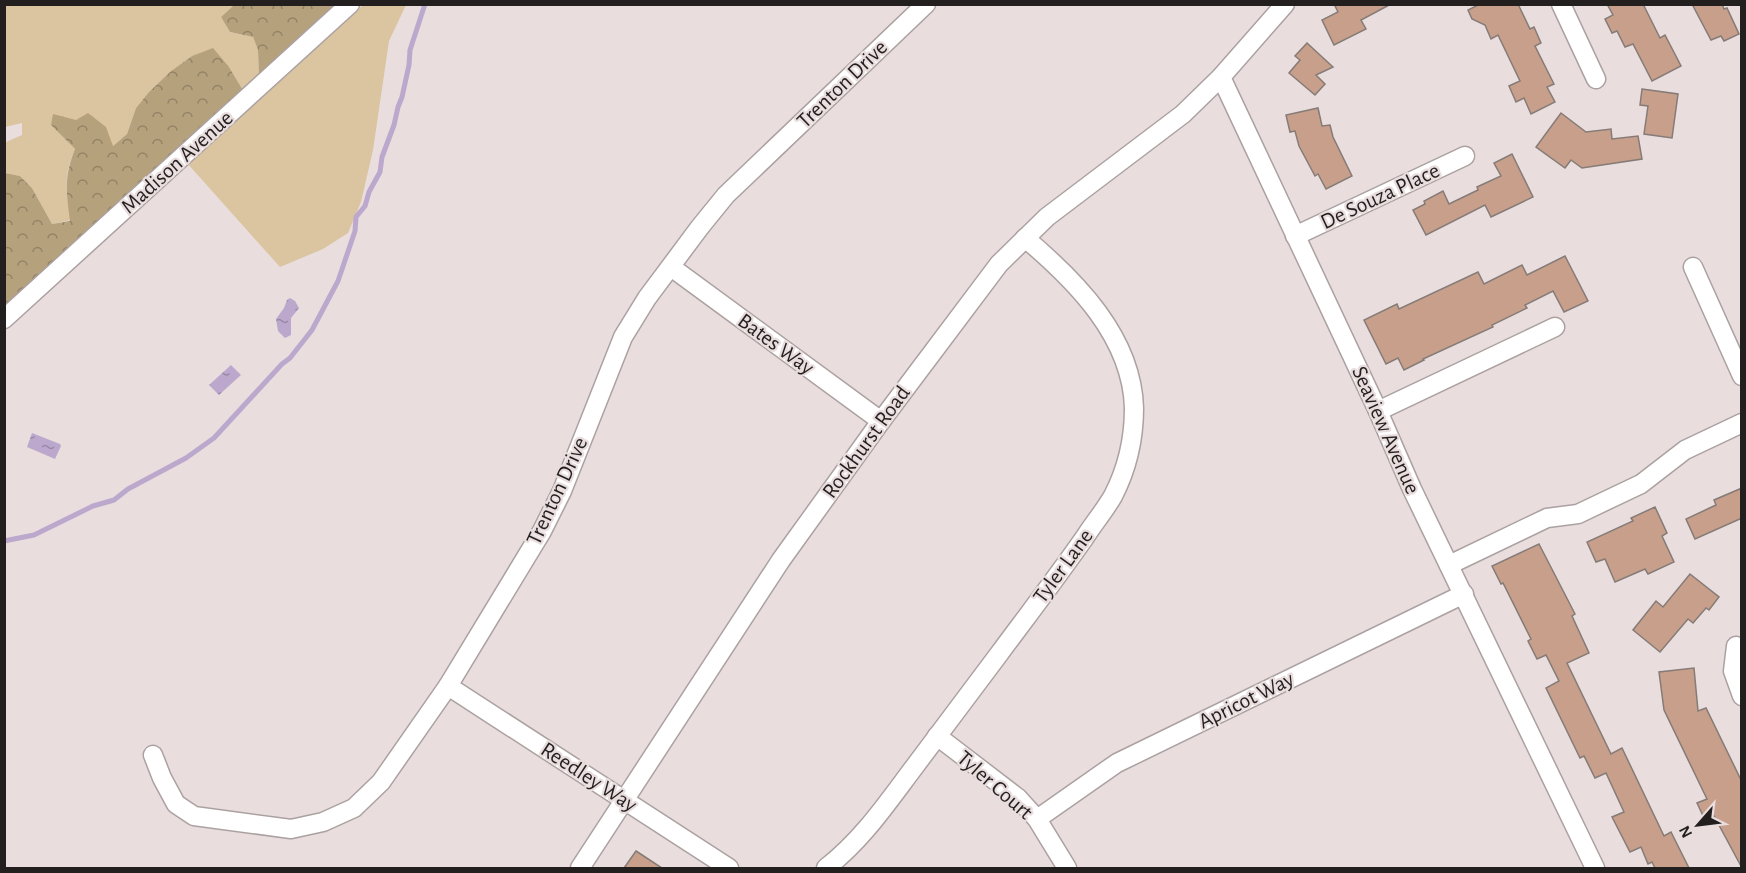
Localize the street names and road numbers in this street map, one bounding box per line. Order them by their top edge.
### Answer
street label: Trenton Drive [793,36,891,132]
street label: Madison Avenue [117,106,237,218]
street label: De Souza Place [1317,159,1443,233]
street label: Bates Way [734,309,819,379]
street label: Seaview Avenue [1348,363,1424,497]
street label: Rockhurst Road [818,382,914,502]
street label: Trenton Drive [523,434,591,548]
street label: Tyler Lane [1029,525,1097,607]
street label: Apricot Way [1195,667,1298,733]
street label: Reedley Way [537,738,641,816]
street label: Tyler Court [953,747,1037,823]

